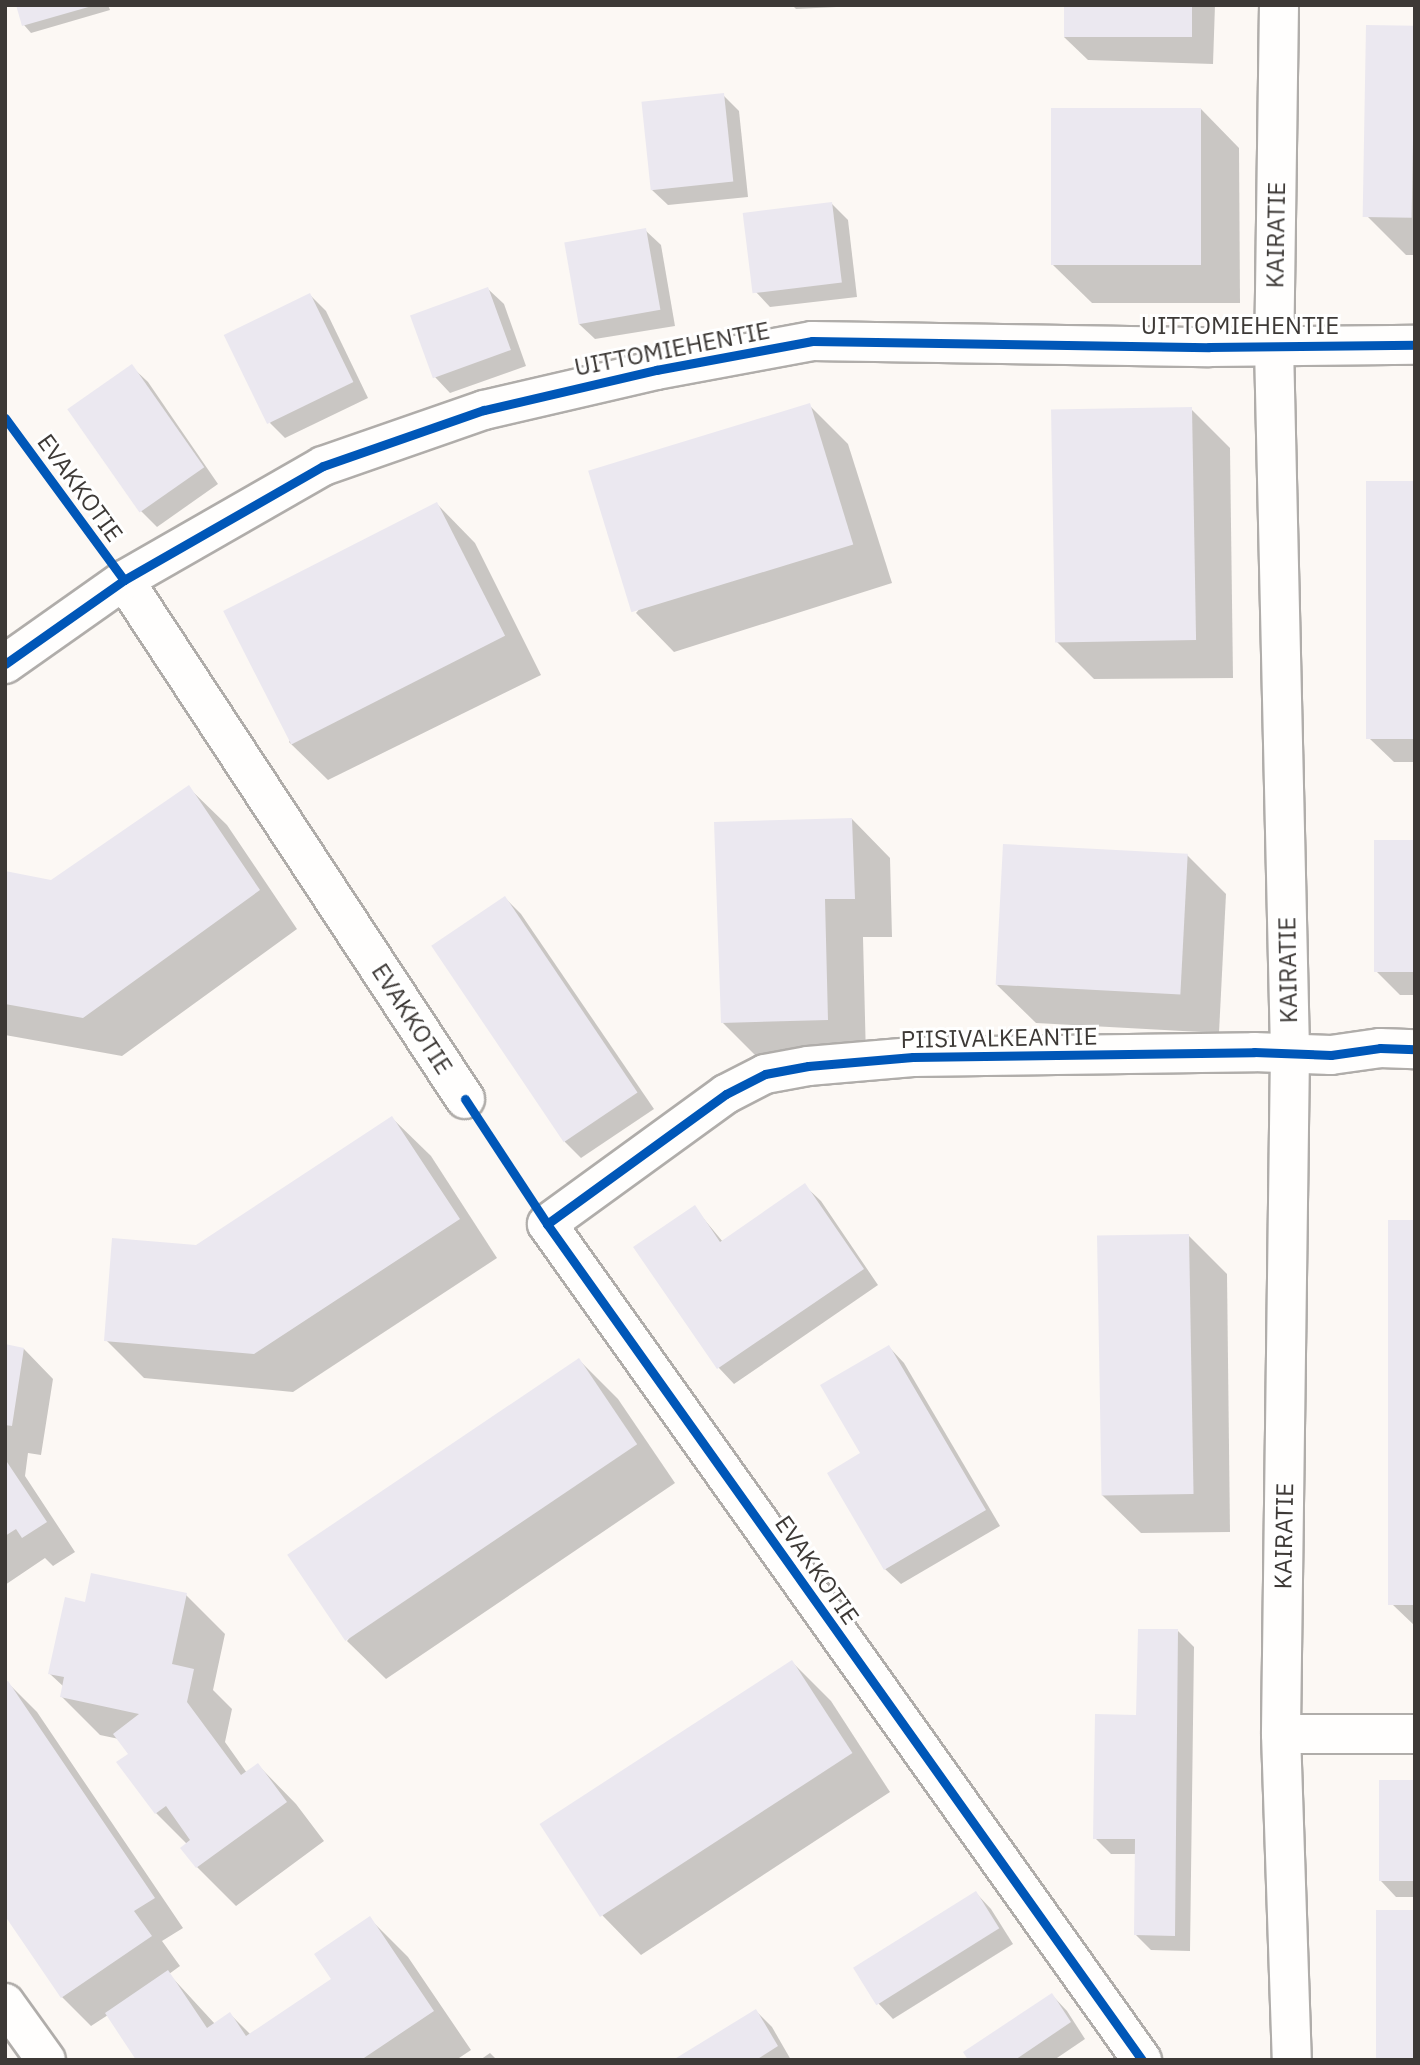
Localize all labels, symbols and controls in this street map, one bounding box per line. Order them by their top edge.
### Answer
street label: KAIRATIE [1261,181,1291,289]
street label: UITTOMIEHENTIE [1141,312,1339,340]
street label: UITTOMIEHENTIE [572,316,772,382]
street label: EVAKKOTIE [31,428,129,548]
street label: KAIRATIE [1273,916,1303,1024]
street label: EVAKKOTIE [366,958,458,1080]
street label: PIISIVALKEANTIE [900,1022,1098,1054]
street label: KAIRATIE [1269,1482,1299,1590]
street label: EVAKKOTIE [769,1510,865,1630]

